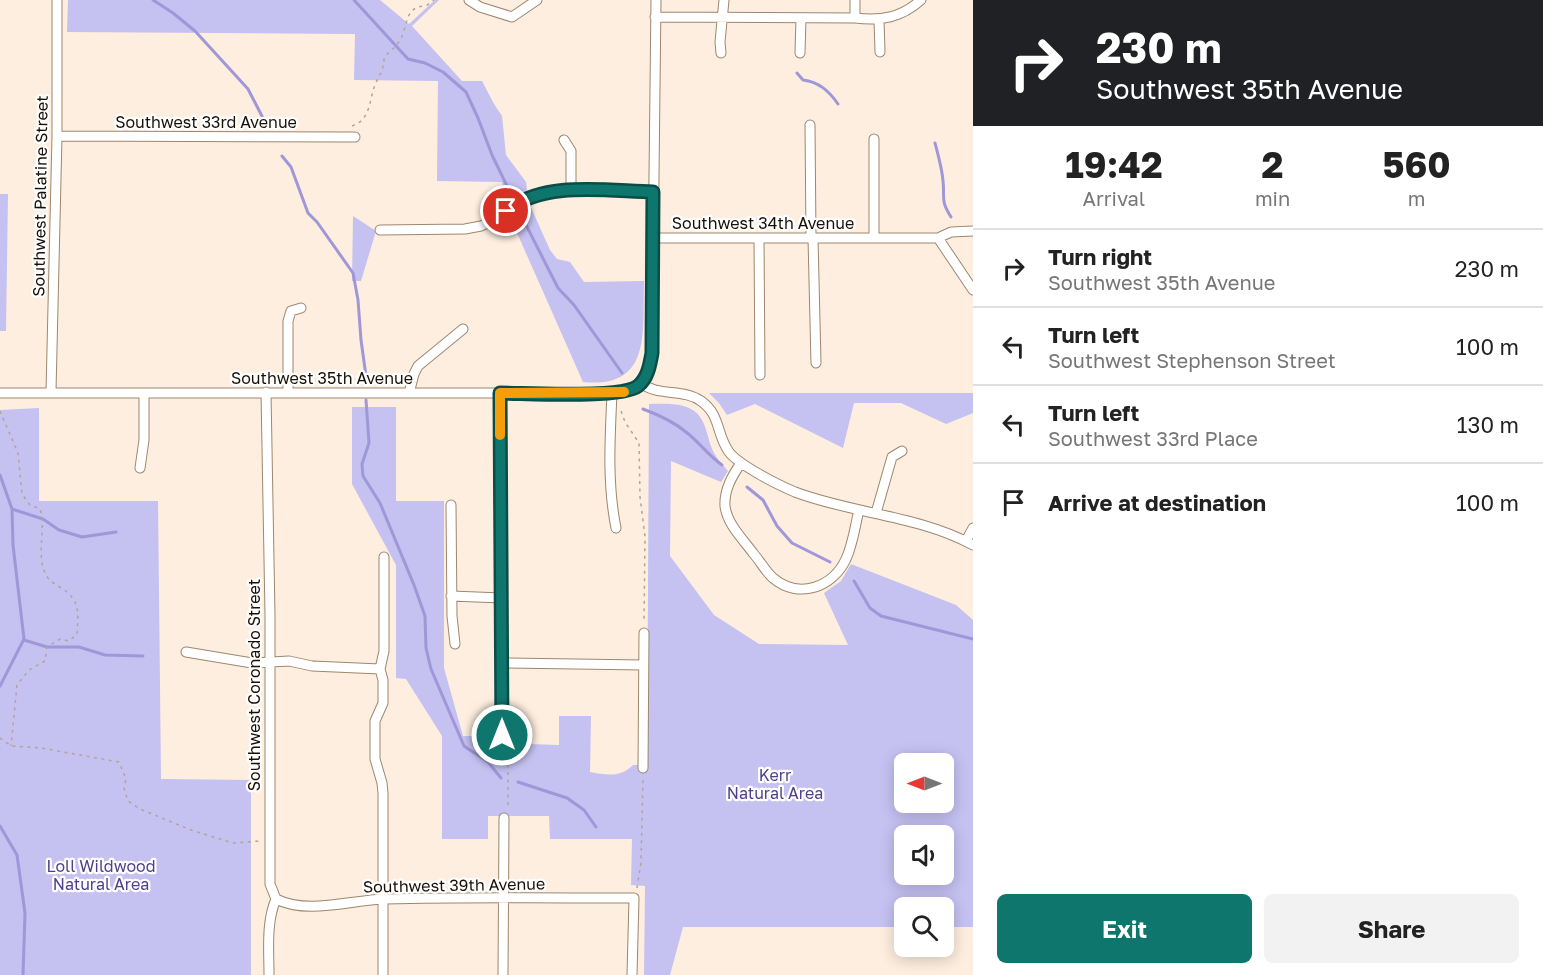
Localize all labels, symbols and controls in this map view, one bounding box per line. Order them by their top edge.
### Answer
text: 230 m [1096,22,1222,72]
icon: right [997,24,1075,102]
text: Southwest 35th Avenue [1096,73,1403,105]
street label: Southwest Palatine Street [28,95,52,297]
street label: Southwest 33rd Avenue [115,112,297,132]
text: 19:42 [1065,143,1163,186]
text: 2 [1262,143,1284,186]
text: 560 [1383,143,1451,186]
pin [480,185,531,236]
text: Arrival [1083,186,1145,210]
text: min [1255,186,1290,210]
text: m [1408,186,1425,210]
icon: arrive [489,194,522,227]
street label: Southwest 34th Avenue [672,213,854,233]
text: Turn right [1048,243,1152,270]
icon: right [997,252,1030,285]
text: 230 m [1455,255,1519,282]
text: Southwest 35th Avenue [1048,270,1275,294]
text: Turn left [1048,321,1139,348]
icon: left [997,330,1030,363]
text: 100 m [1456,333,1519,360]
text: Southwest Stephenson Street [1048,348,1336,372]
street label: Southwest 35th Avenue [231,368,413,388]
text: Turn left [1048,399,1139,426]
icon: left [997,408,1030,441]
text: 130 m [1457,411,1519,438]
text: Southwest 33rd Place [1048,426,1258,450]
icon: arrive [997,486,1030,519]
text: Arrive at destination [1048,489,1266,516]
text: 100 m [1456,489,1519,516]
street label: Southwest Coronado Street [244,579,264,791]
position arrow [470,703,534,767]
north arrow [894,753,954,813]
map controls [894,753,954,957]
park label: Kerr Natural Area [727,765,823,803]
button: sound [894,825,954,885]
park label: Loll Wildwood Natural Area [46,856,156,894]
street label: Southwest 39th Avenue [363,873,545,897]
button: Exit [997,894,1252,963]
button: Share [1264,894,1519,963]
button: search [894,897,954,957]

